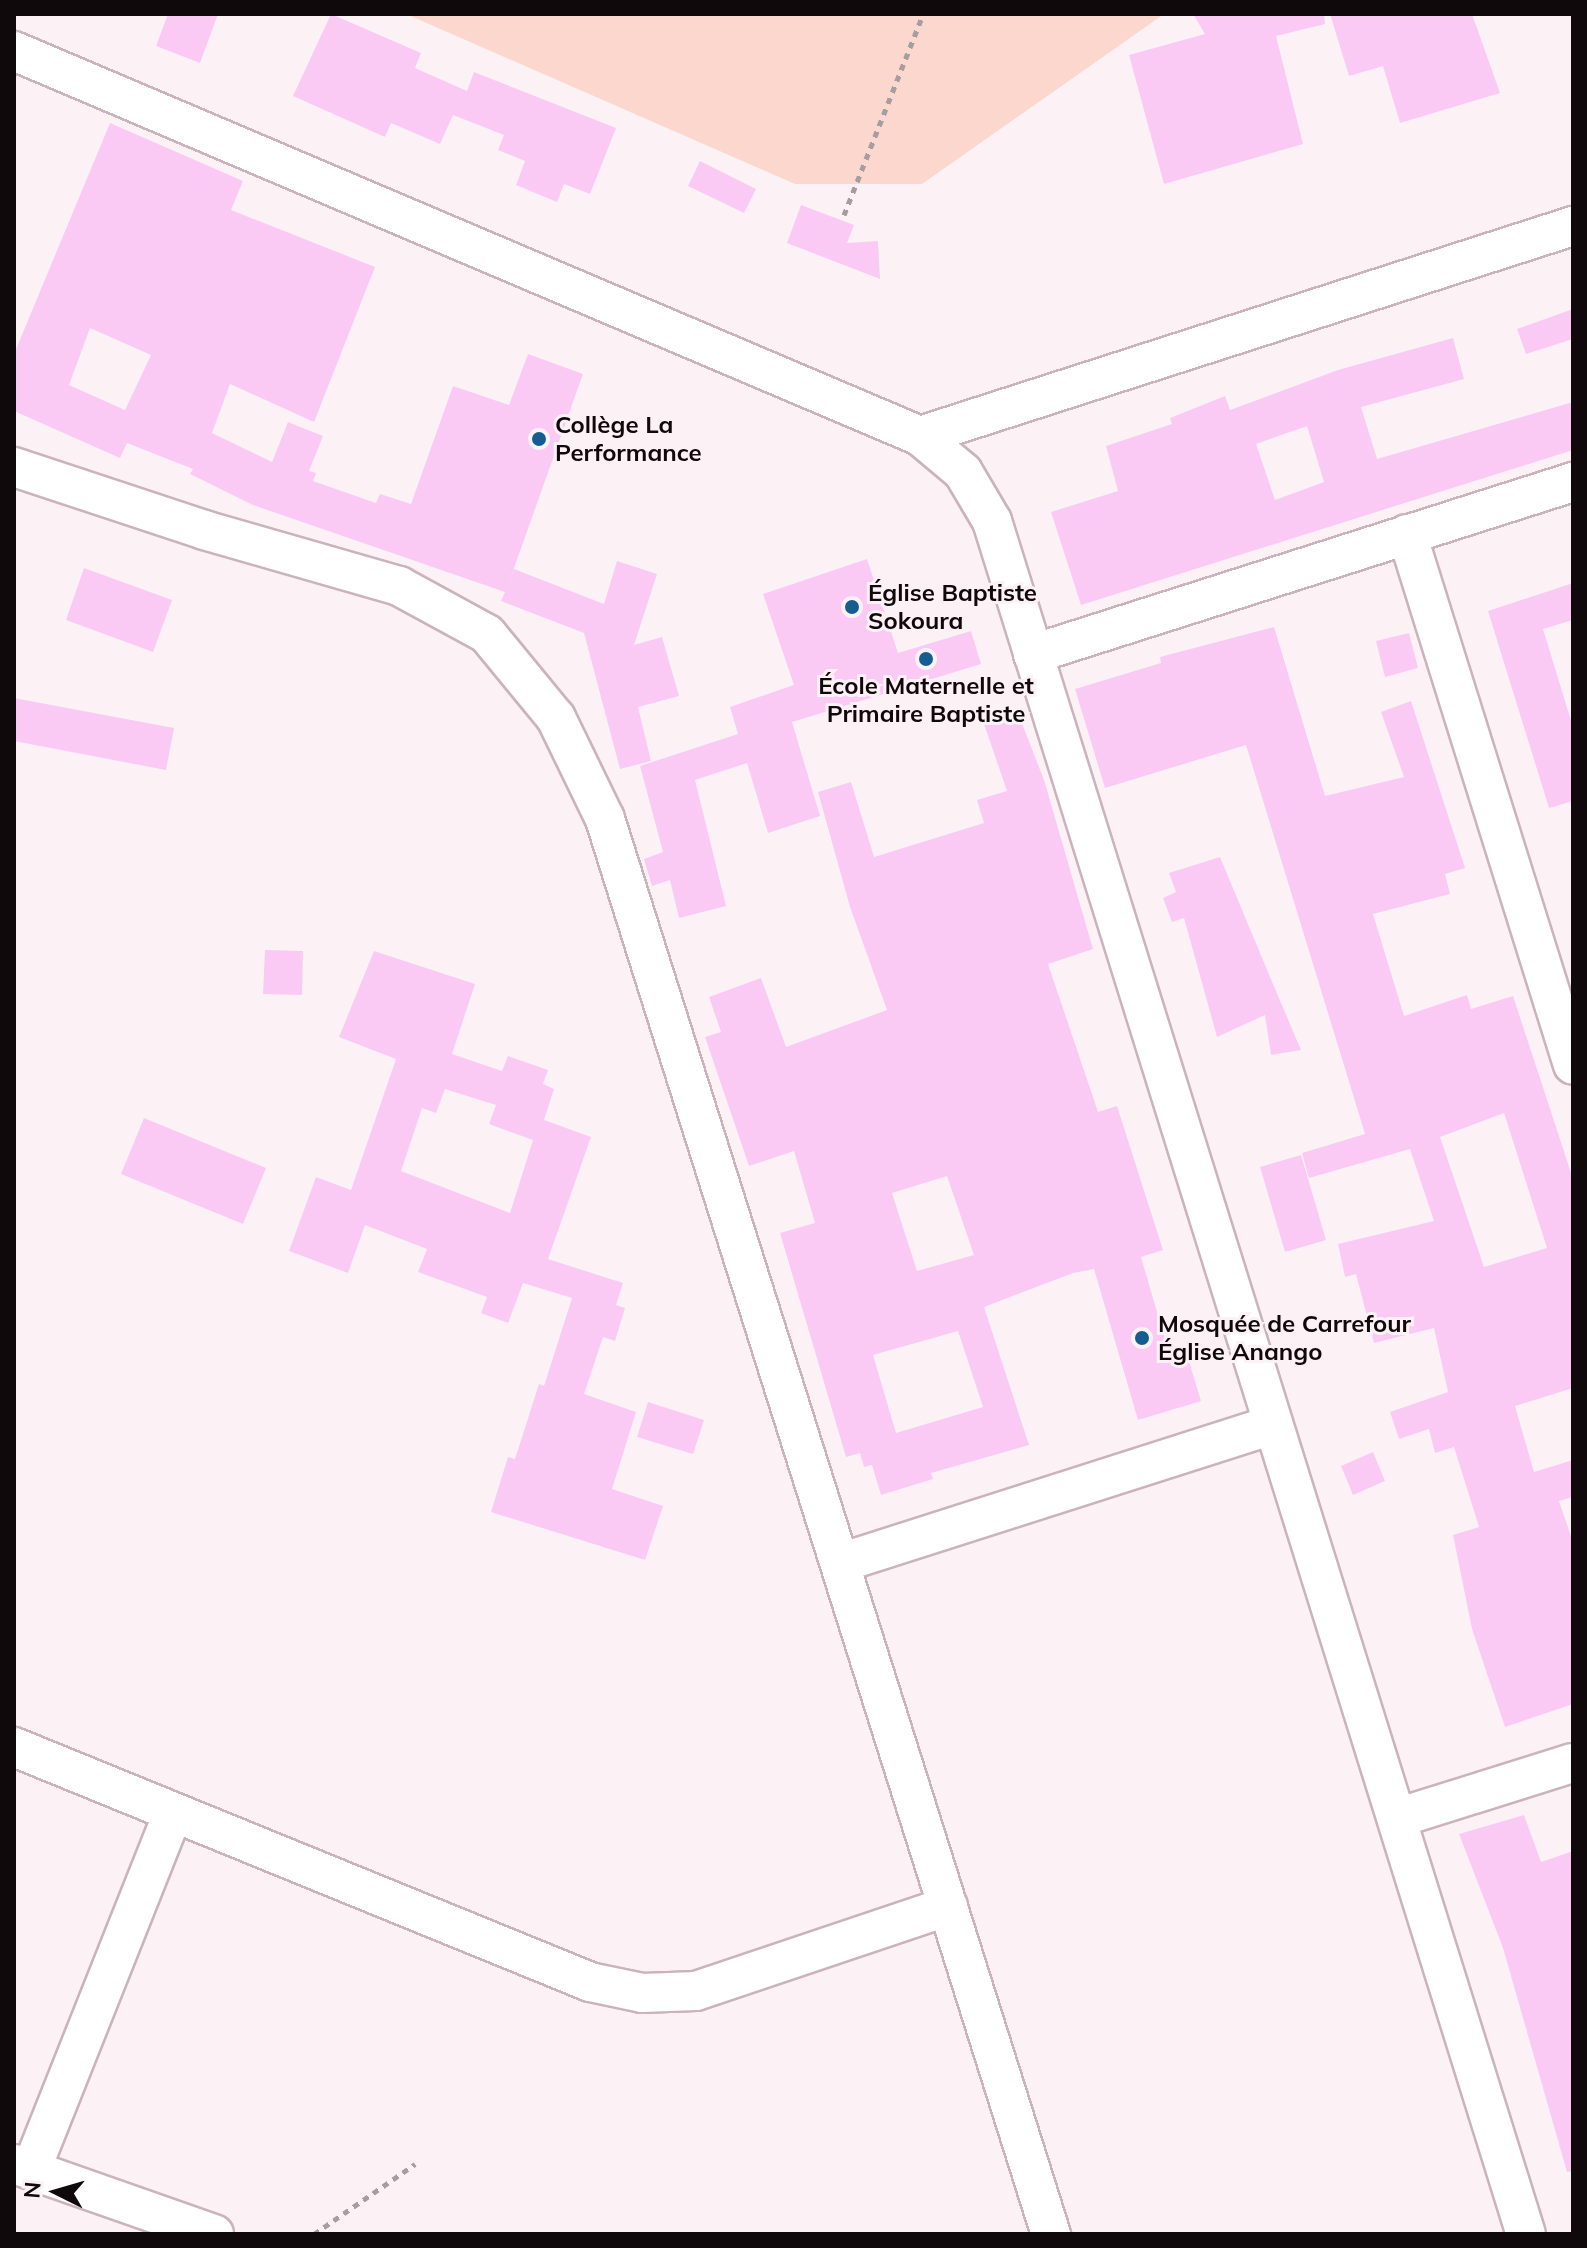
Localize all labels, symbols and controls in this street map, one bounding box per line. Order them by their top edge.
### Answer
place label: Collège La Performance [555,411,702,467]
marker: Collège La Performance [530,430,548,448]
place label: Église Baptiste Sokoura [868,579,1037,635]
marker: Église Baptiste Sokoura [843,598,861,616]
marker: École Maternelle et Primaire Baptiste [917,650,935,668]
place label: École Maternelle et Primaire Baptiste [818,672,1034,728]
place label: Mosquée de Carrefour Église Anango [1158,1310,1411,1366]
marker: Mosquée de Carrefour Église Anango [1133,1329,1151,1347]
north arrow [16,2152,96,2232]
text: N [17,2180,47,2199]

